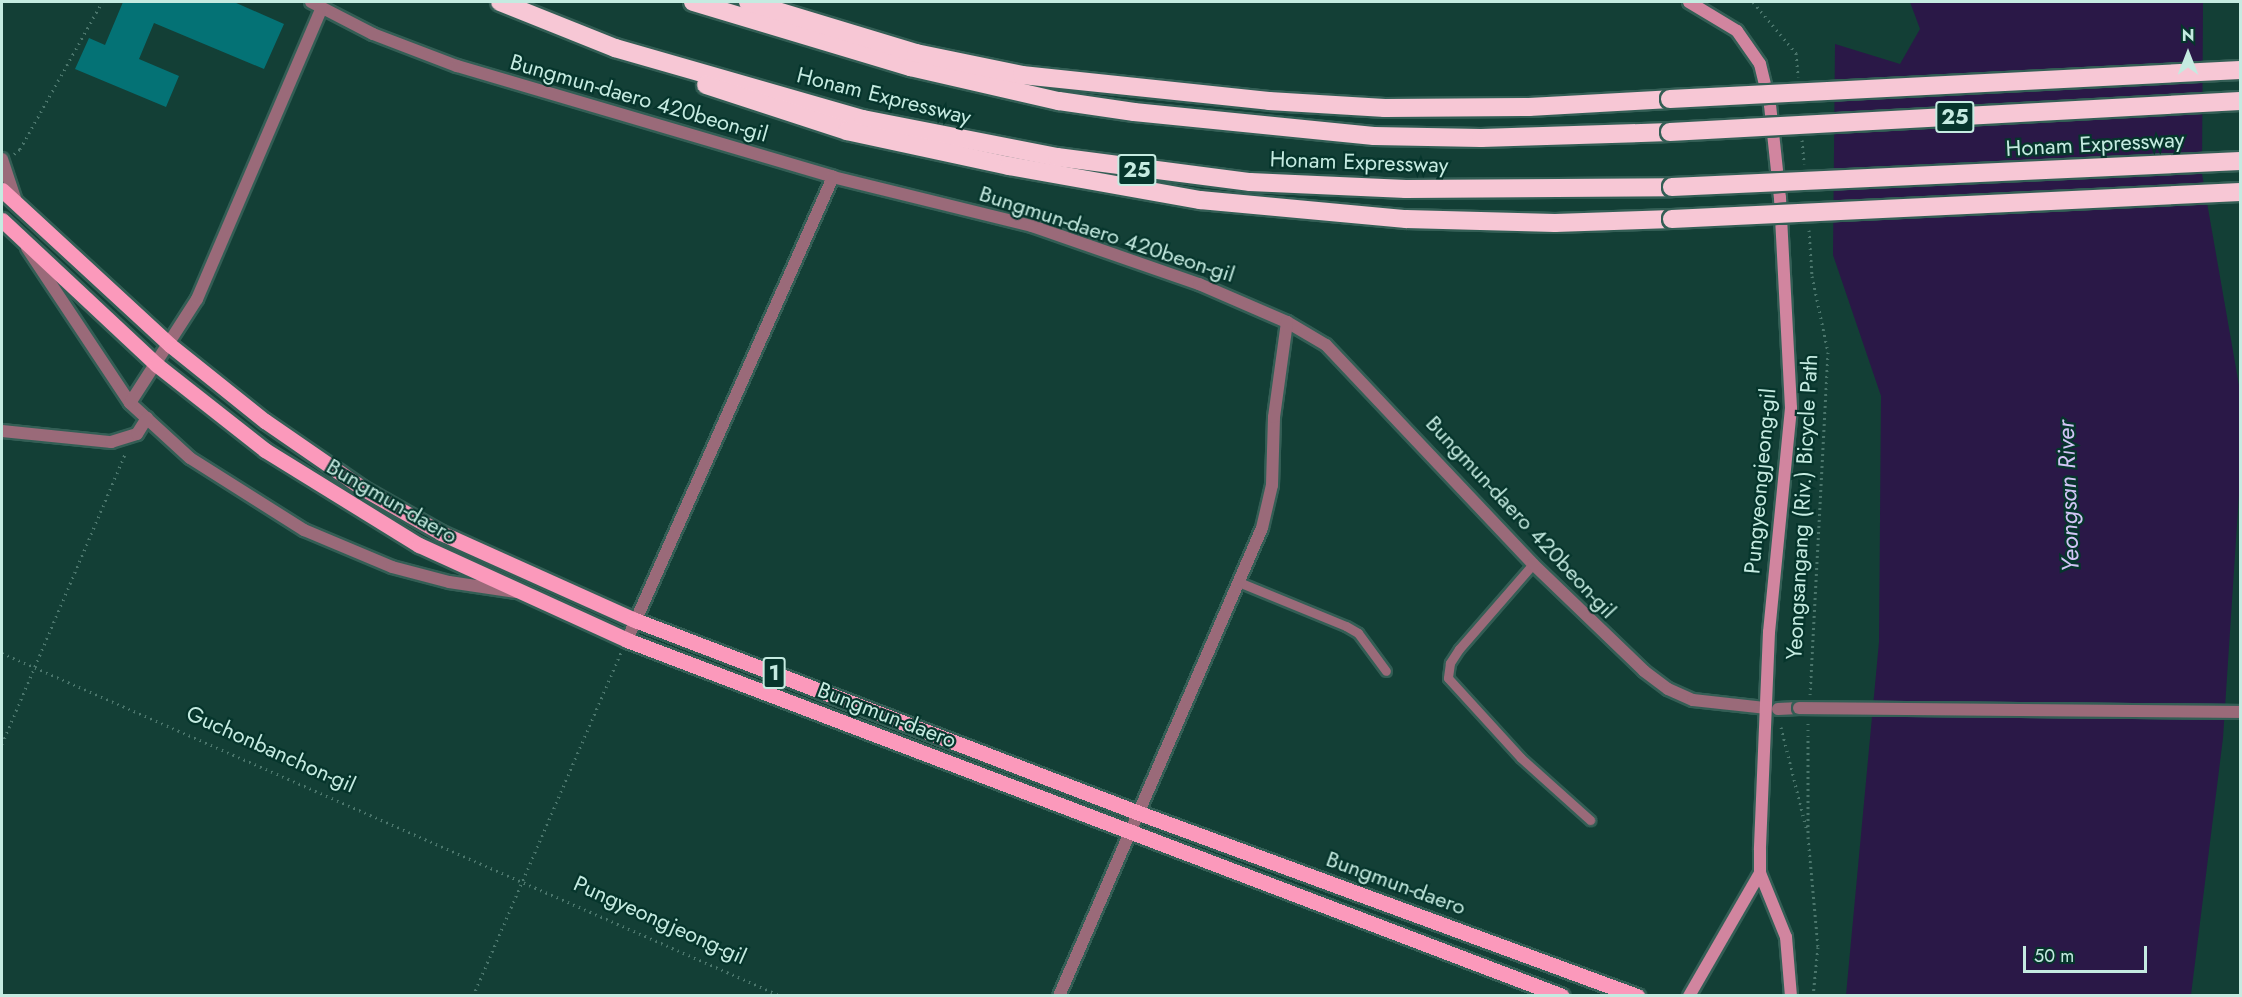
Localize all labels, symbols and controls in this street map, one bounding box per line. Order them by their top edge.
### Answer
north arrow [2158,24,2218,84]
text: N [2182,24,2194,47]
street label: Bungmun-daero 420beon-gil [507,49,771,147]
street label: Honam Expressway [794,62,974,130]
road number: 25 [1934,99,1976,135]
street label: Honam Expressway [2005,126,2185,162]
street label: Honam Expressway [1269,146,1449,178]
road number: 25 [1116,152,1158,188]
street label: Bungmun-daero 420beon-gil [976,180,1238,288]
street label: Yeongsangang (Riv.) Bicycle Path [1781,354,1823,660]
street label: Pungyeongjeong-gil [1739,387,1781,575]
street label: Bungmun-daero 420beon-gil [1420,410,1622,624]
water label: Yeongsan River [2051,420,2085,572]
street label: Bungmun-daero [322,453,462,549]
road number: 1 [762,655,786,691]
street label: Bungmun-daero [814,676,960,754]
street label: Guchonbanchon-gil [182,700,360,798]
street label: Bungmun-daero [1323,846,1469,920]
street label: Pungyeongjeong-gil [570,870,750,970]
scale bar [2026,934,2150,972]
text: 50 m [2034,943,2074,969]

